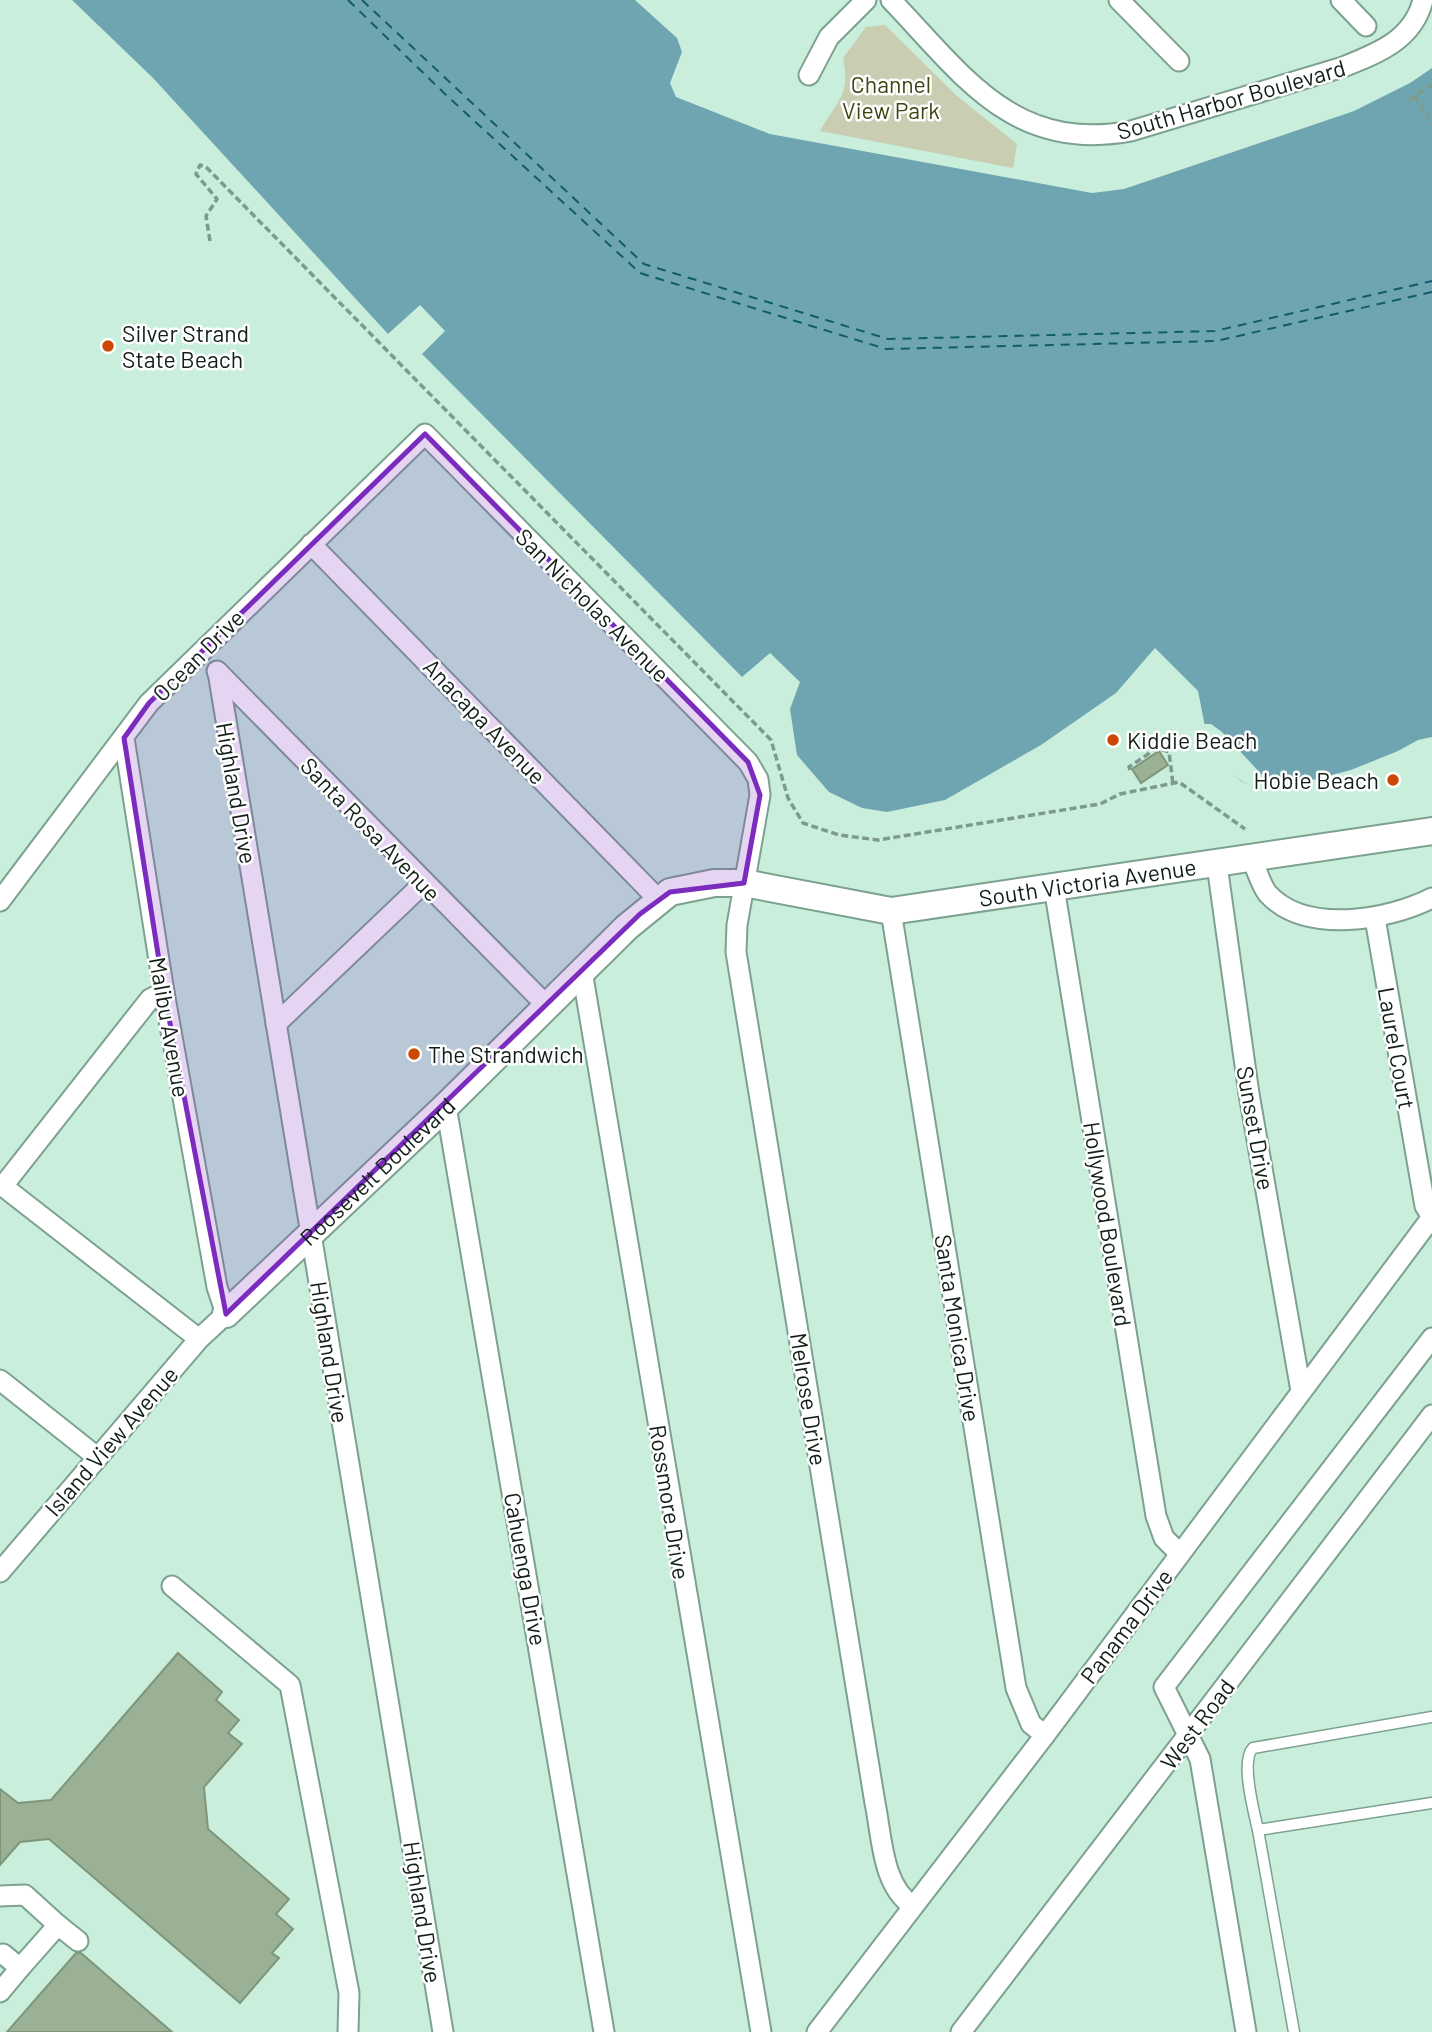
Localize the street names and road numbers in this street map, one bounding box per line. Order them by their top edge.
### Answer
street label: South Harbor Boulevard [1113,53,1349,145]
street label: San Nicholas Avenue [510,522,676,688]
street label: Ocean Drive [146,603,250,707]
street label: Anacapa Avenue [418,652,552,790]
street label: Highland Drive [211,720,263,866]
street label: Santa Rosa Avenue [295,751,447,907]
street label: South Victoria Avenue [977,852,1198,912]
street label: Malibu Avenue [144,955,196,1099]
street label: Laurel Court [1372,985,1422,1111]
street label: Sunset Drive [1231,1064,1281,1192]
street label: Roosevelt Boulevard [294,1091,461,1251]
street label: Hollywood Boulevard [1078,1120,1138,1328]
street label: Santa Monica Drive [929,1232,987,1424]
street label: Highland Drive [305,1279,355,1425]
street label: Melrose Drive [785,1331,833,1467]
street label: Island View Avenue [38,1360,184,1522]
street label: Rossmore Drive [644,1423,696,1581]
street label: Cahuenga Drive [499,1490,553,1648]
street label: Panama Drive [1074,1563,1178,1689]
street label: West Road [1154,1673,1240,1775]
street label: Highland Drive [398,1839,448,1985]

